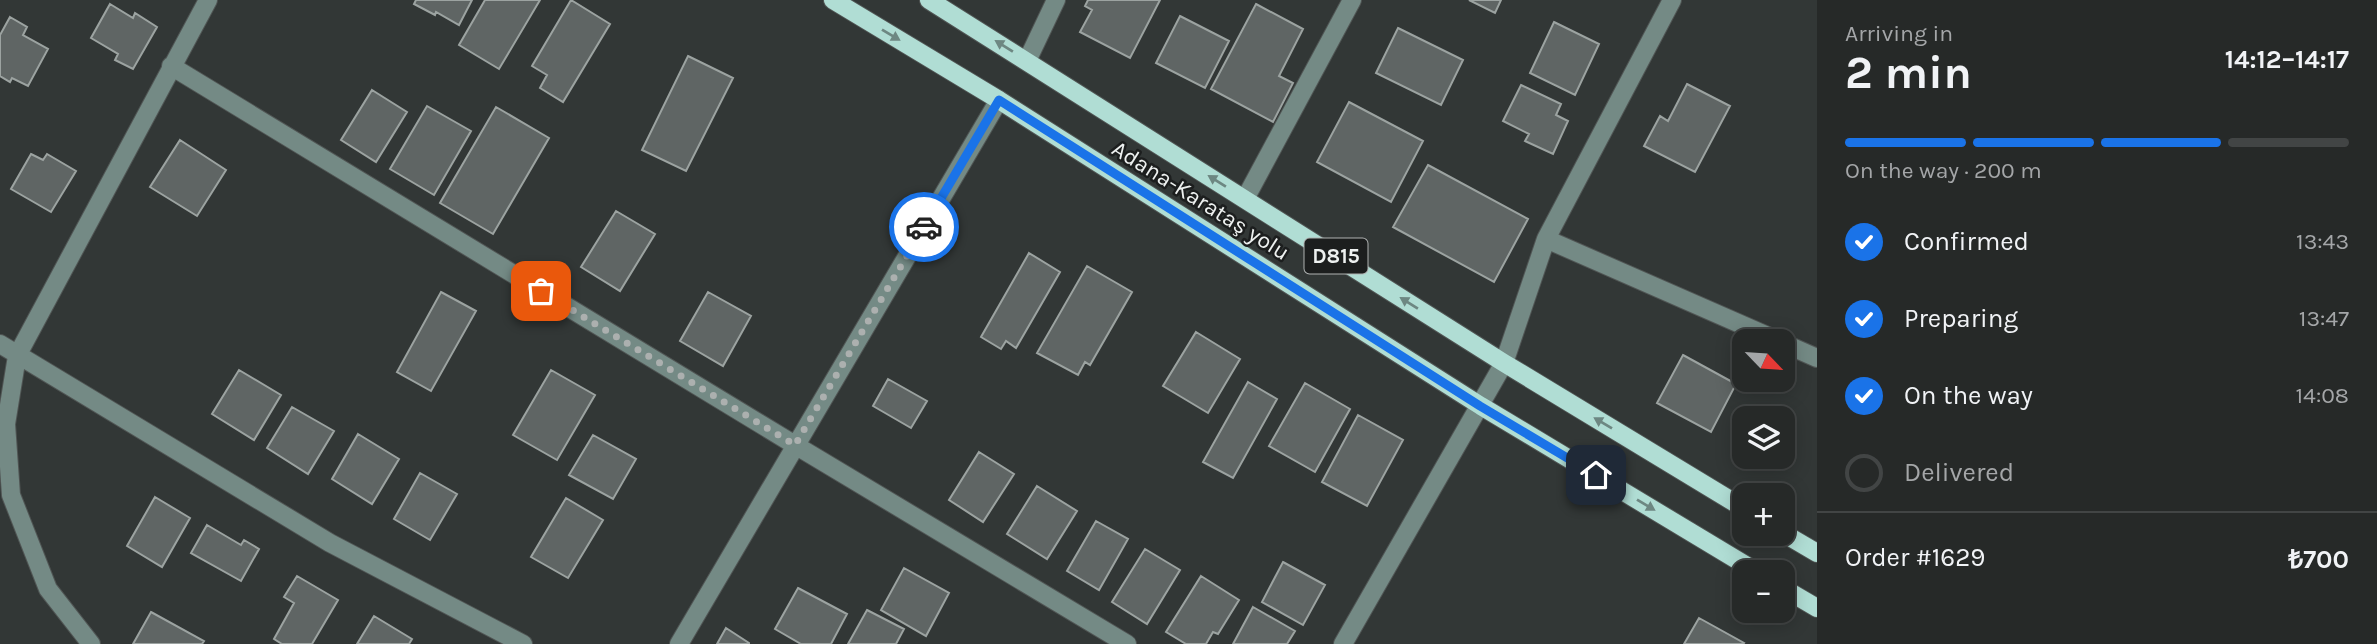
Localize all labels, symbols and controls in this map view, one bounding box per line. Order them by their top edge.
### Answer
text: Arriving in [1845,20,1953,47]
one-way arrow [882,29,901,42]
one-way arrow [995,40,1014,53]
text: 14:12–14:17 [2225,44,2349,75]
text: 2 min [1845,46,1972,100]
street label: Adana-Karataş yolu [1107,135,1294,266]
text: On the way · 200 m [1845,157,2042,184]
one-way arrow [1208,175,1227,188]
courier [889,192,959,262]
icon: car [905,208,943,246]
icon: check [1845,223,1883,261]
text: Confirmed [1904,226,2029,257]
text: 13:43 [2296,228,2349,255]
road number: D815 [1304,238,1368,274]
pin [511,261,571,321]
icon: bag [522,272,560,310]
one-way arrow [1400,297,1419,310]
icon: check [1845,300,1883,338]
text: Preparing [1904,303,2018,334]
text: 13:47 [2299,305,2349,332]
north arrow [1732,329,1796,392]
map controls [1732,329,1795,623]
icon: check [1845,377,1883,415]
text: On the way [1904,380,2033,411]
text: 14:08 [2295,382,2349,409]
button: layers [1732,406,1795,469]
one-way arrow [1593,417,1612,429]
pin [1566,445,1626,505]
icon: home [1577,456,1615,494]
text: Delivered [1904,457,2014,488]
button: + [1732,483,1795,546]
one-way arrow [1636,499,1655,512]
text: Order #1629 [1845,542,1985,573]
text: ₺700 [2288,544,2349,575]
button: − [1732,560,1795,623]

